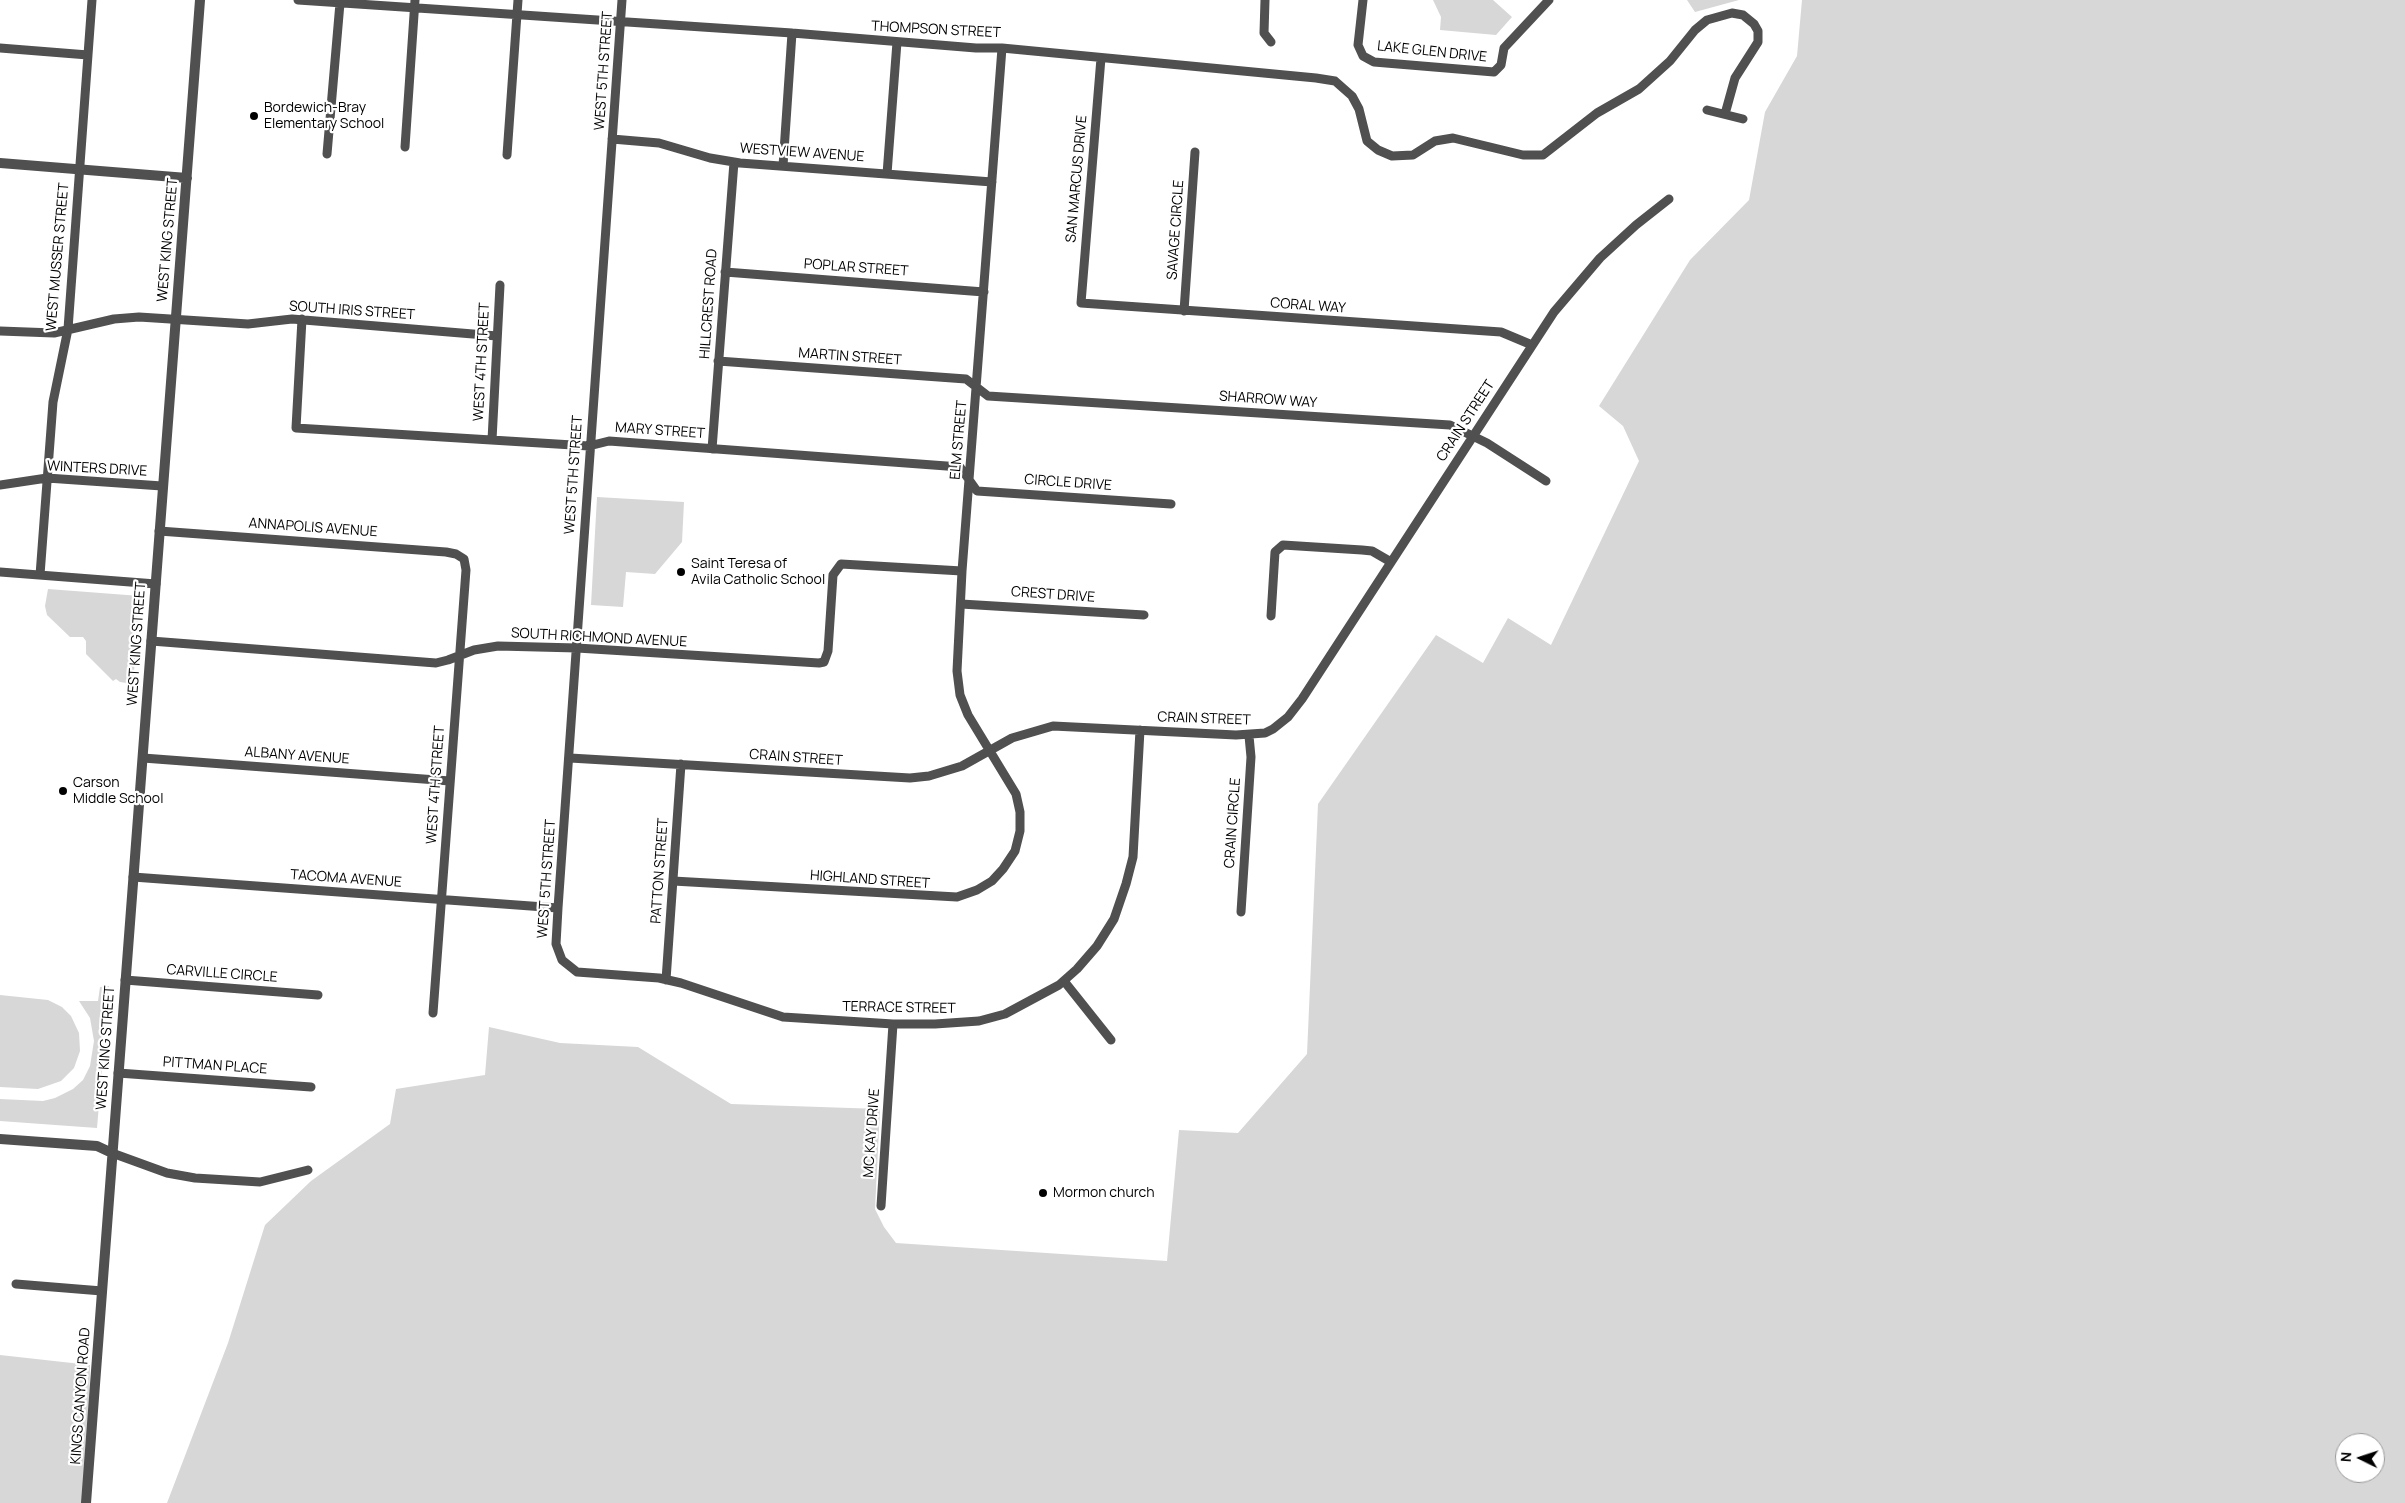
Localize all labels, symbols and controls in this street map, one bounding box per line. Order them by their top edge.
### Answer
street label: WEST 5TH STREET [591,11,617,131]
street label: THOMPSON STREET [871,18,1001,42]
street label: LAKE GLEN DRIVE [1376,38,1488,66]
place label: Bordewich-Bray Elementary School [264,100,384,132]
marker: Bordewich-Bray Elementary School [248,110,260,122]
street label: SAN MARCUS DRIVE [1063,115,1091,243]
street label: WESTVIEW AVENUE [739,140,865,166]
street label: WEST KING STREET [154,177,182,303]
street label: SAVAGE CIRCLE [1164,179,1188,281]
street label: WEST MUSSER STREET [43,182,73,332]
street label: HILLCREST ROAD [697,248,721,360]
street label: POPLAR STREET [803,256,909,280]
street label: CORAL WAY [1270,295,1346,317]
street label: SOUTH IRIS STREET [288,298,416,324]
street label: WEST 4TH STREET [471,302,493,422]
street label: MARTIN STREET [798,345,902,369]
street label: CRAIN STREET [1433,377,1499,465]
street label: SHARROW WAY [1218,388,1318,412]
street label: ELM STREET [947,400,971,480]
street label: WEST 5TH STREET [561,415,587,535]
street label: MARY STREET [615,419,705,443]
street label: WINTERS DRIVE [46,458,148,480]
street label: CIRCLE DRIVE [1024,472,1112,494]
street label: ANNAPOLIS AVENUE [248,515,378,541]
place label: Saint Teresa of Avila Catholic School [691,556,825,588]
marker: Saint Teresa of Avila Catholic School [675,566,687,578]
street label: WEST KING STREET [124,581,150,707]
street label: CREST DRIVE [1010,584,1096,606]
street label: SOUTH RICHMOND AVENUE [510,625,688,651]
street label: CRAIN STREET [1157,709,1251,729]
street label: WEST 4TH STREET [423,725,449,845]
street label: ALBANY AVENUE [244,744,350,768]
street label: CRAIN STREET [749,746,843,770]
place label: Carson Middle School [73,775,163,808]
street label: CRAIN CIRCLE [1221,777,1245,869]
marker: Carson Middle School [57,785,69,797]
street label: PATTON STREET [648,818,672,924]
street label: WEST 5TH STREET [534,819,560,939]
street label: TACOMA AVENUE [290,867,402,891]
street label: HIGHLAND STREET [809,867,931,893]
street label: CARVILLE CIRCLE [166,962,278,986]
street label: WEST KING STREET [93,985,119,1111]
street label: TERRACE STREET [842,999,956,1017]
street label: PITTMAN PLACE [162,1054,268,1078]
street label: MC KAY DRIVE [861,1088,883,1178]
place label: Mormon church [1053,1185,1155,1201]
marker: Mormon church [1037,1187,1049,1199]
street label: KINGS CANYON ROAD [68,1327,94,1465]
north arrow [2335,1433,2385,1483]
text: N [2336,1451,2355,1463]

